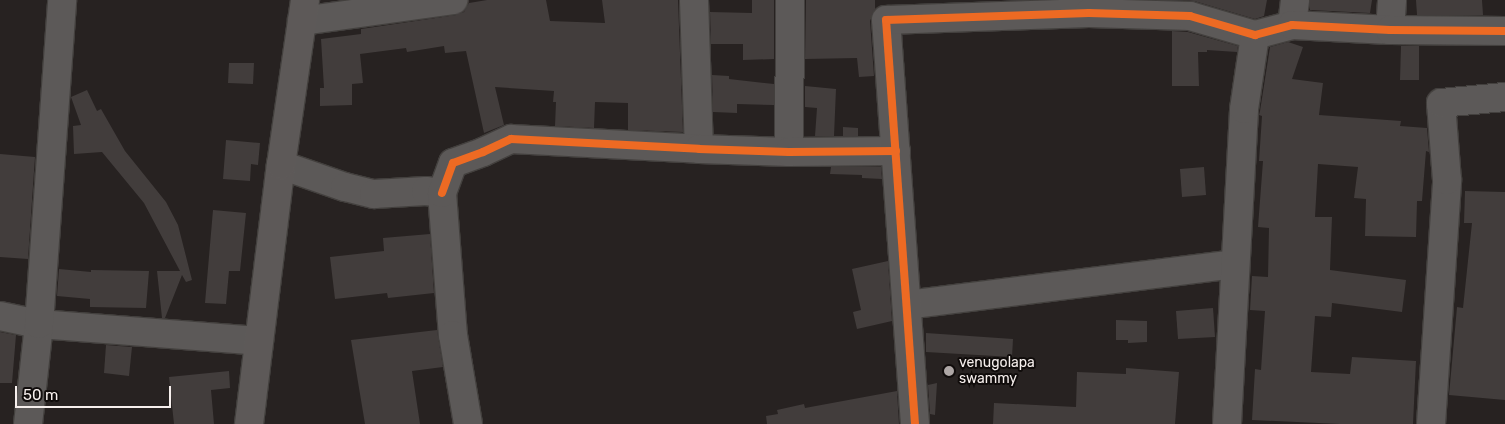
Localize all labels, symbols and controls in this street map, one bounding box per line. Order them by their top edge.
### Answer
place label: venugolapa swammy [959,355,1035,388]
marker: venugolapa swammy [943,365,955,377]
scale bar [18,376,174,408]
text: 50 m [23,386,58,404]

